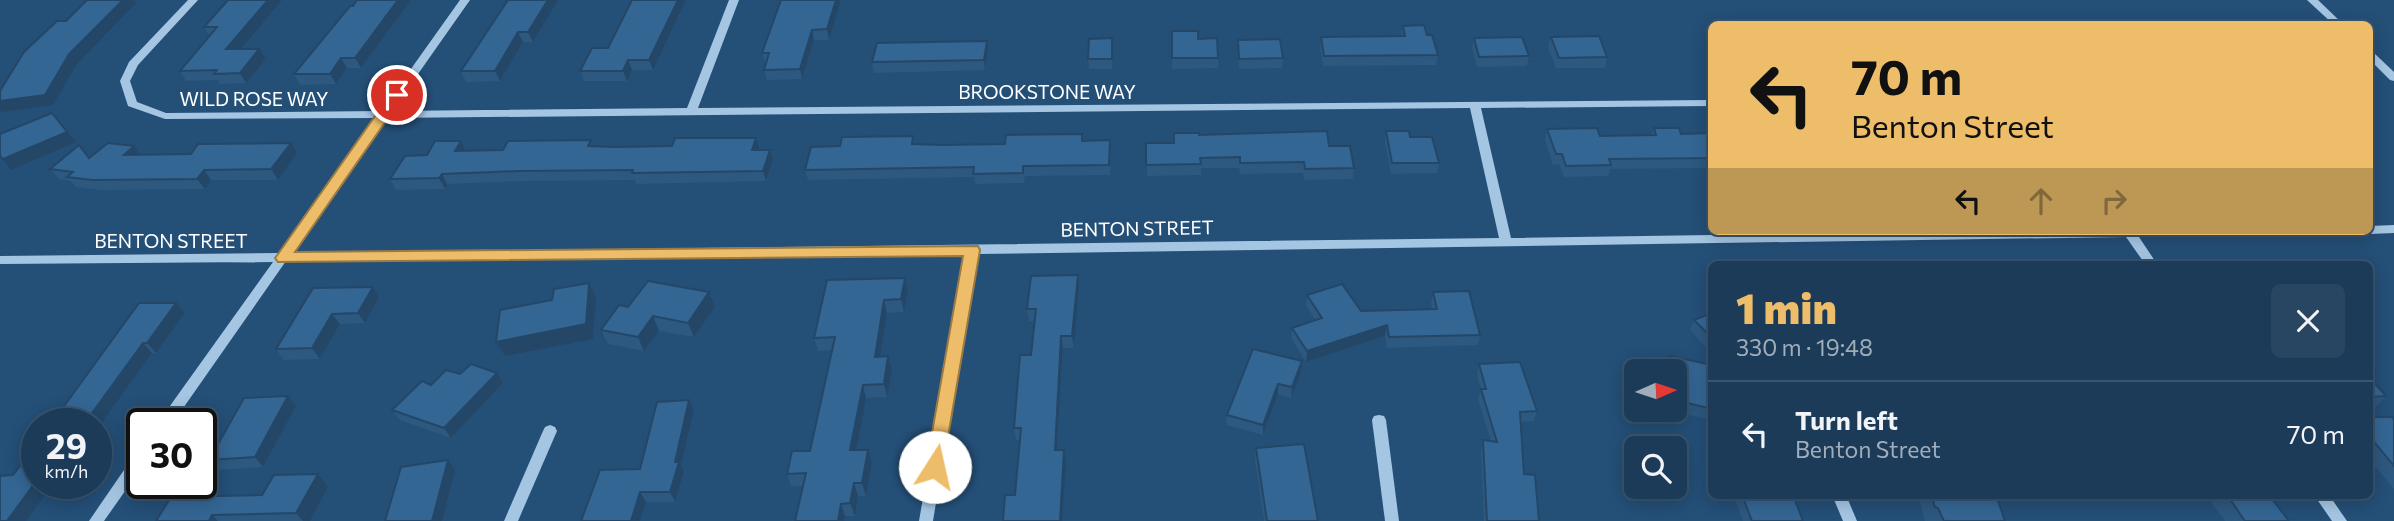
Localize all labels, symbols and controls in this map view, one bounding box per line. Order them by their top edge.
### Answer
text: 70 m [1851,45,1962,105]
icon: left [1736,49,1827,140]
pin [367,65,427,125]
icon: arrive [378,76,416,114]
street label: BROOKSTONE WAY [958,80,1136,103]
street label: WILD ROSE WAY [179,87,329,110]
text: Benton Street [1851,105,2054,145]
icon: left [1949,182,1987,220]
icon: ahead [2022,182,2060,220]
icon: right [2095,182,2133,220]
street label: BENTON STREET [1060,215,1214,241]
street label: BENTON STREET [94,229,248,252]
text: 1 min [1736,281,1837,333]
button: close [2271,284,2345,358]
text: 330 m · 19:48 [1736,333,1873,361]
north arrow [1624,359,1687,422]
map controls [1624,359,1687,499]
text: Turn left [1795,404,1898,435]
speed limit sign: 30 [126,408,217,499]
icon: left [1736,415,1774,453]
text: 70 m [2287,418,2345,449]
text: 29 [46,423,87,466]
position arrow [898,430,972,504]
text: Benton Street [1795,435,1941,463]
button: search [1624,436,1687,499]
text: km/h [45,460,88,482]

